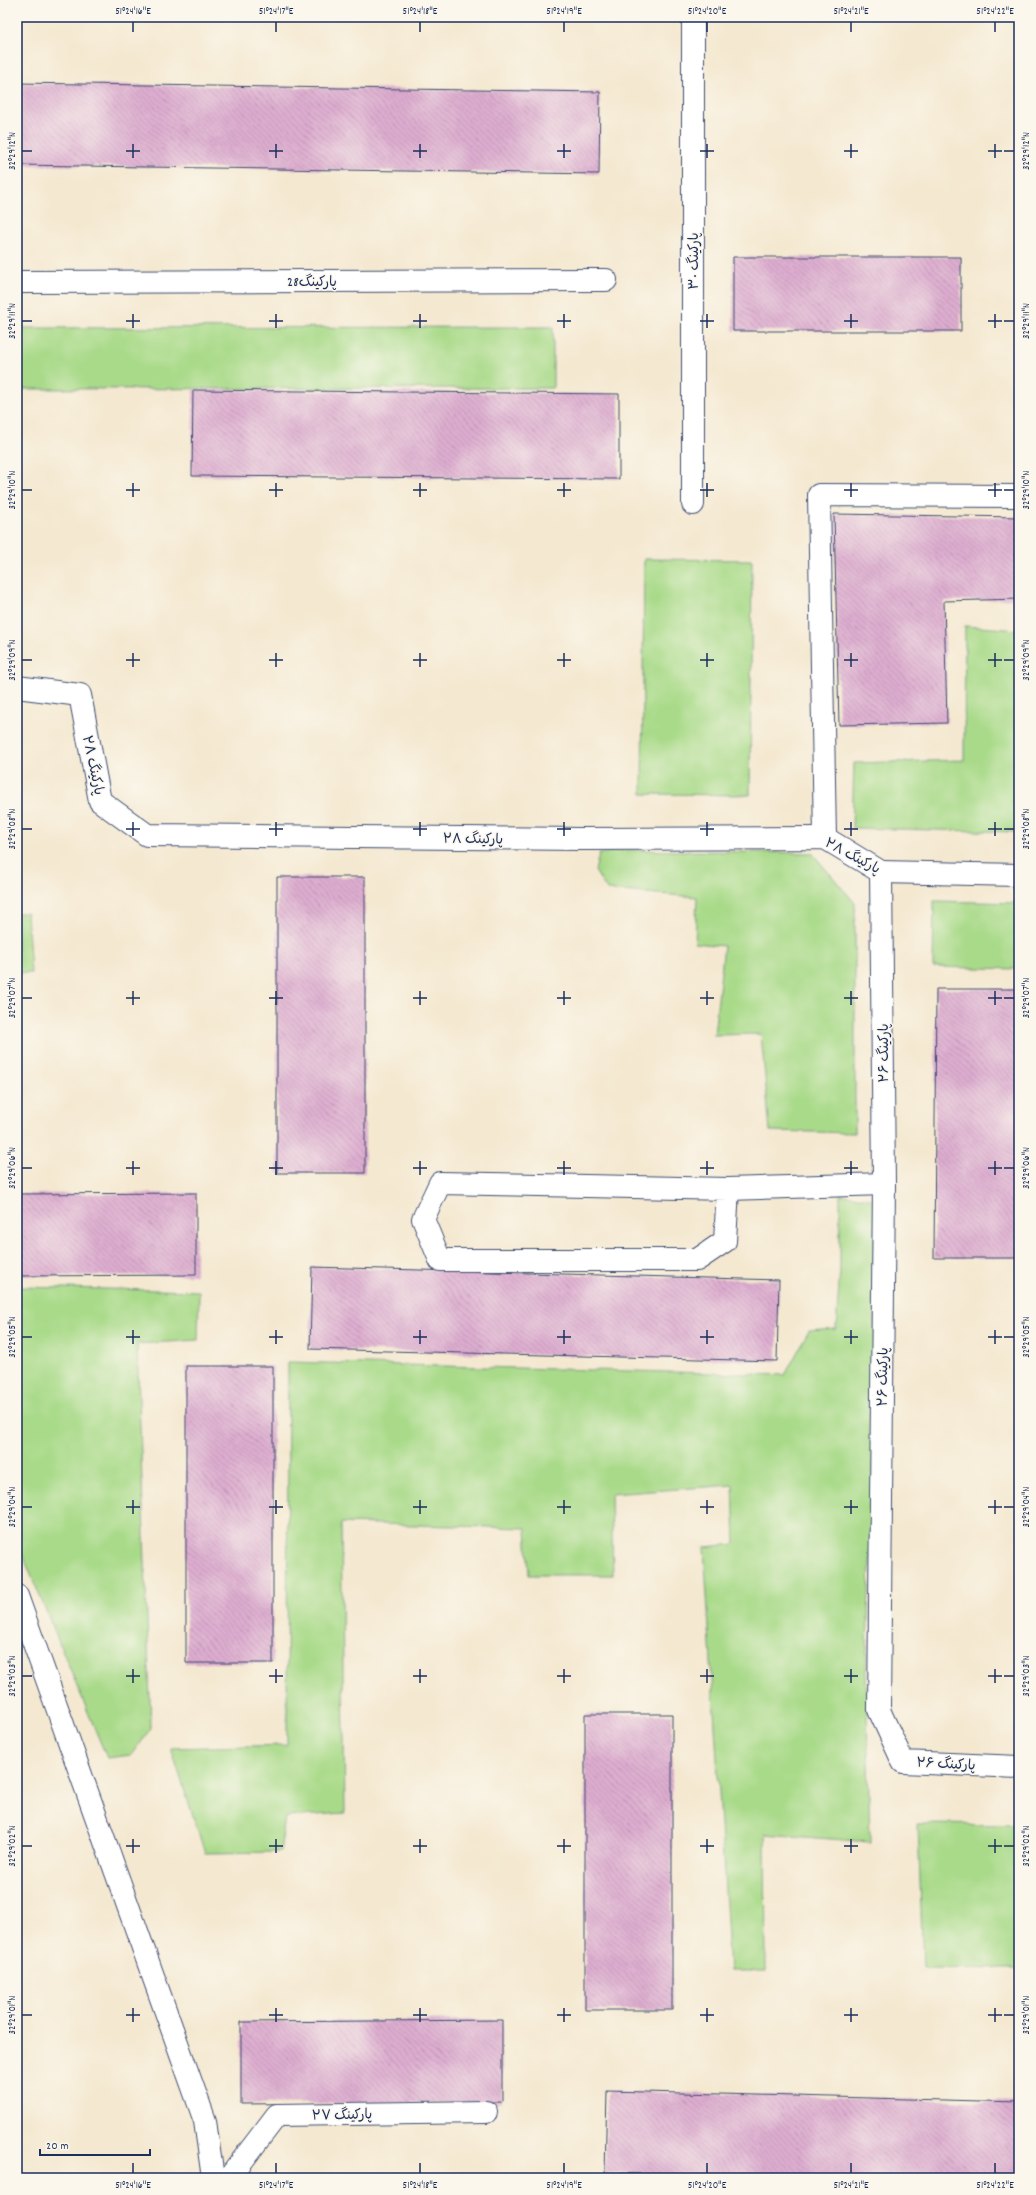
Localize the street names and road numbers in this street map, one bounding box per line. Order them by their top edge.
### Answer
street label: پارکینگ ۳۰ [685,232,705,290]
street label: پارکینگ28 [287,273,337,293]
street label: پارکینگ ۲۸ [76,734,108,797]
street label: پارکینگ ۲۸ [443,829,503,851]
street label: پارکینگ ۲۸ [821,834,883,880]
street label: پارکینگ ۲۶ [875,1023,895,1083]
street label: پارکینگ ۲۶ [873,1347,895,1407]
street label: پارکینگ ۲۶ [916,1753,976,1777]
street label: پارکینگ ۲۷ [312,2105,373,2127]

